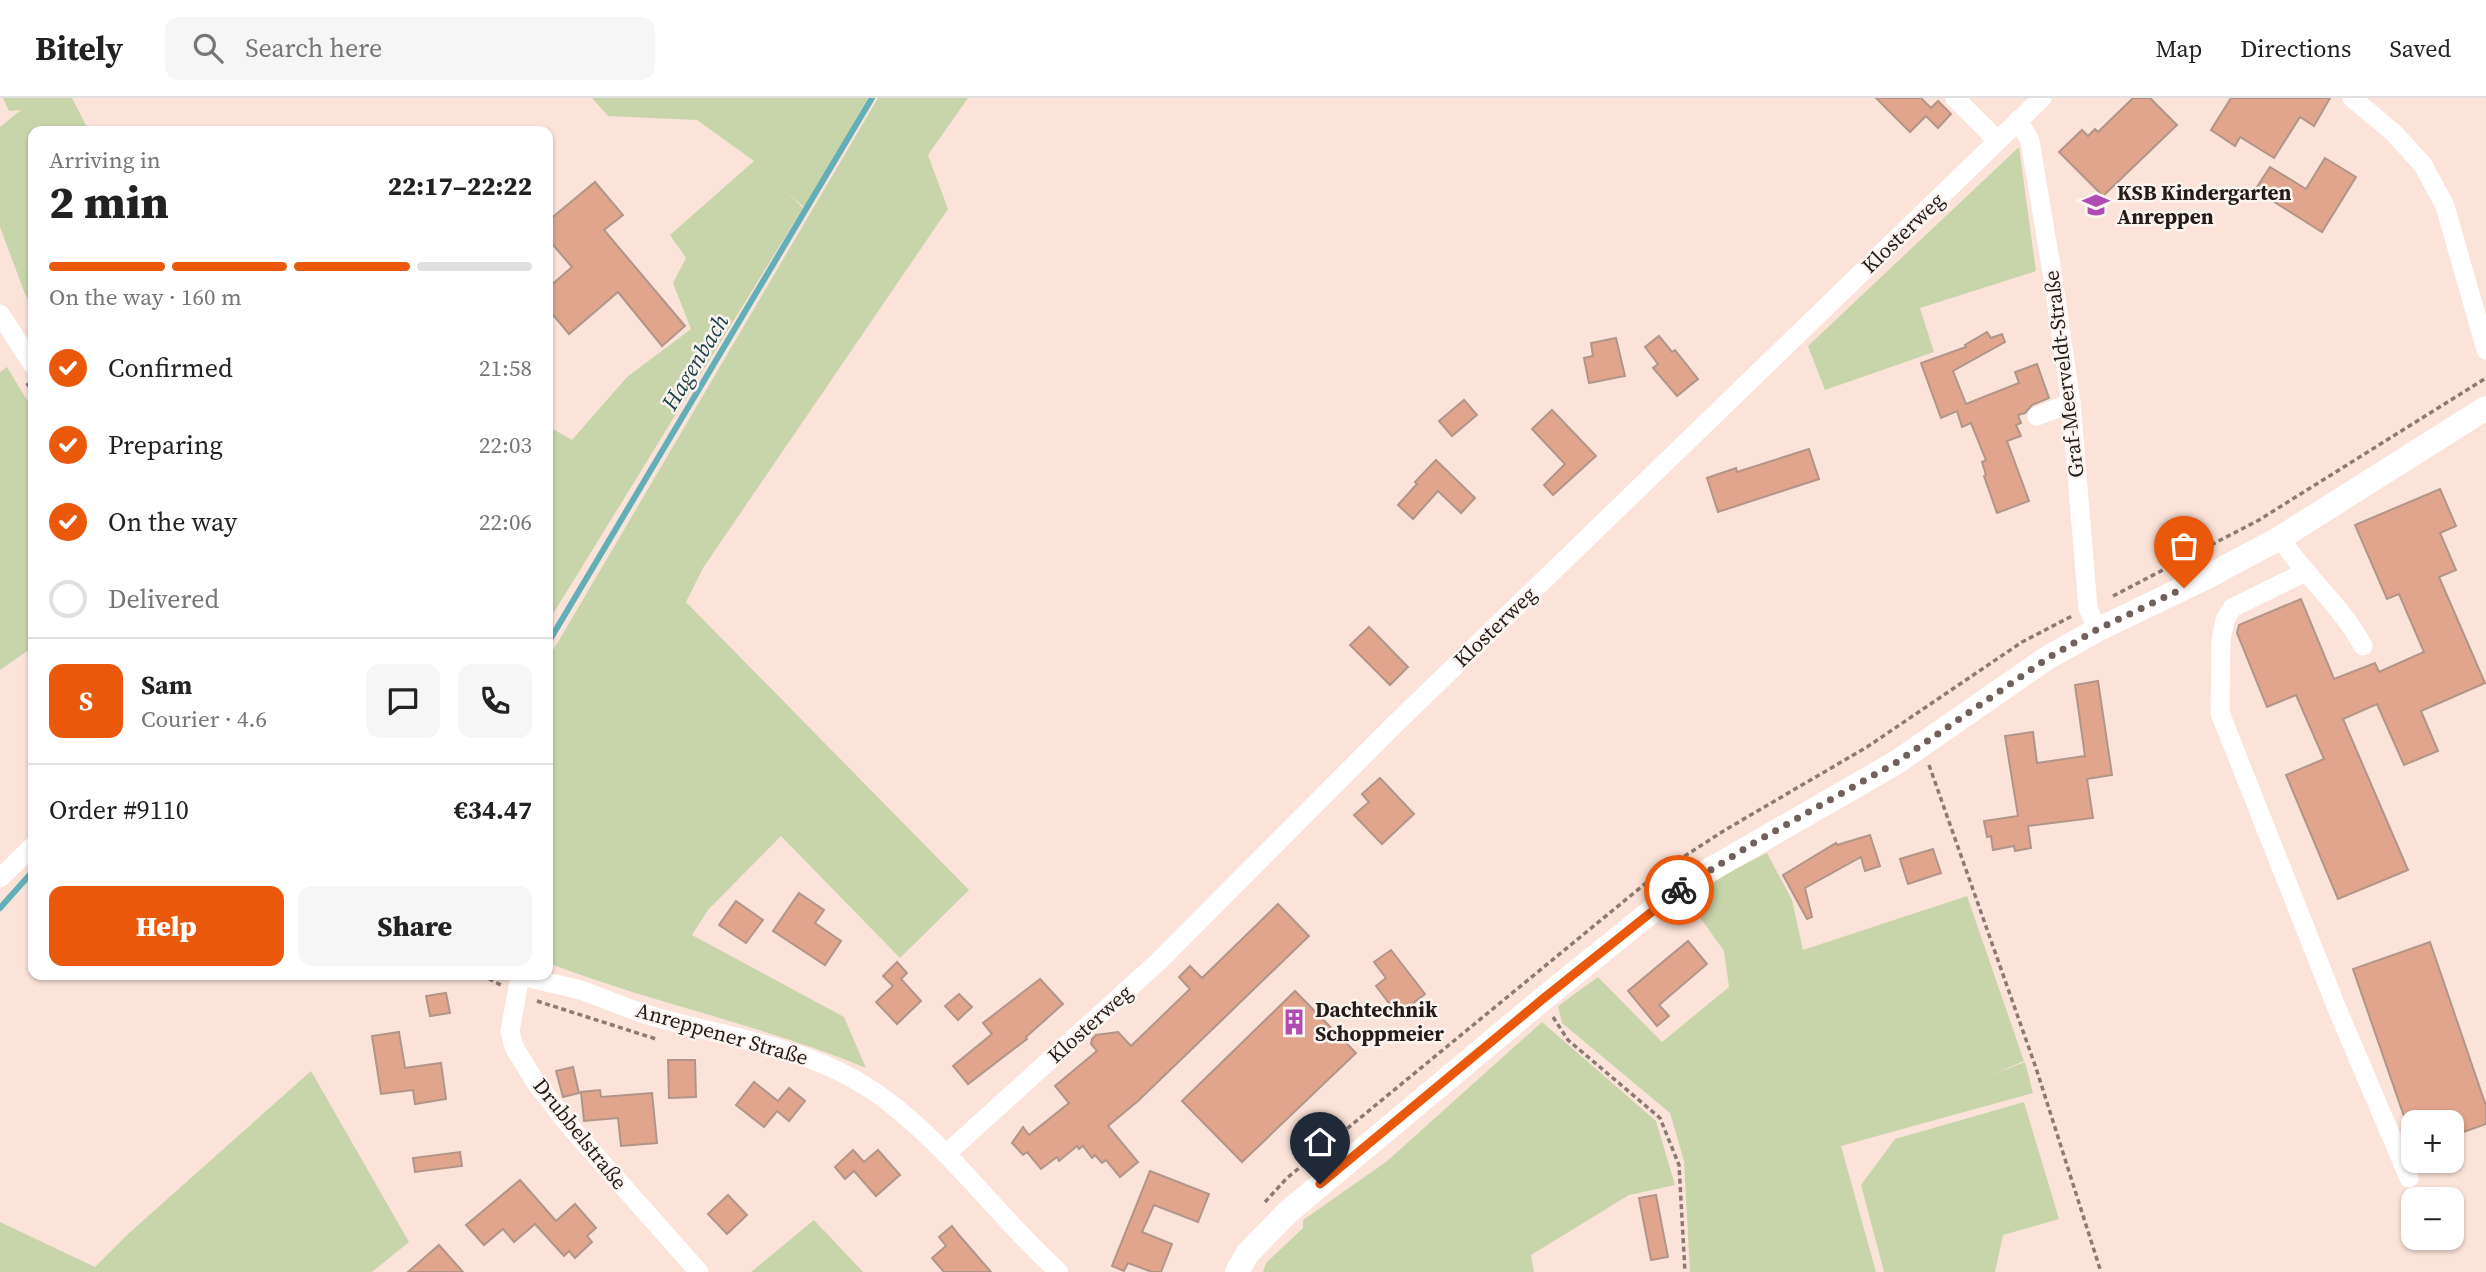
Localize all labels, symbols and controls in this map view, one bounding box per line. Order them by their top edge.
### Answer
search box [165,17,655,80]
text: Bitely [35,26,123,71]
icon: search [189,29,227,67]
text: Search here [245,30,382,66]
text: Map [2155,32,2202,65]
text: Directions [2240,32,2351,65]
text: Saved [2389,32,2451,65]
text: Arriving in [49,144,161,176]
text: 22:17–22:22 [388,168,532,204]
text: 2 min [49,170,169,233]
place label: KSB Kindergarten Anreppen [2117,178,2292,231]
street label: Klosterweg [1855,186,1950,279]
school or university icon: KSB Kindergarten Anreppen [2081,190,2111,220]
street label: Graf-Meerveldt-Straße [2036,269,2091,479]
text: On the way · 160 m [49,281,242,313]
water label: Hagenbach [653,307,737,417]
icon: check [49,349,87,387]
text: Confirmed [108,350,233,386]
text: 21:58 [479,352,532,384]
icon: check [49,426,87,464]
text: Preparing [108,427,223,463]
text: 22:03 [479,429,532,461]
icon: check [49,503,87,541]
text: On the way [108,504,237,540]
text: 22:06 [479,506,532,538]
pin [2154,516,2214,588]
icon: bag [2165,527,2203,565]
street label: Klosterweg [1447,580,1542,673]
text: Delivered [108,581,219,617]
button: chat [366,664,440,738]
button: phone [458,664,532,738]
text: Sam [141,667,192,703]
text: S [79,683,93,719]
text: Courier · 4.6 [141,703,267,735]
text: Order #9110 [49,792,189,828]
text: €34.47 [454,792,532,828]
courier [1644,855,1714,925]
icon: bike [1660,871,1698,909]
button: Help [49,886,284,966]
button: Share [298,886,532,966]
street label: Klosterweg [1041,978,1138,1069]
street label: Anreppener Straße [633,995,812,1072]
place label: Dachtechnik Schoppmeier [1315,995,1444,1048]
building icon: Dachtechnik Schoppmeier [1279,1007,1309,1037]
street label: Drubbelstraße [527,1072,634,1195]
map controls [2401,1110,2464,1250]
button: + [2401,1110,2464,1173]
pin [1290,1112,1350,1184]
icon: home [1301,1123,1339,1161]
button: − [2401,1187,2464,1250]

